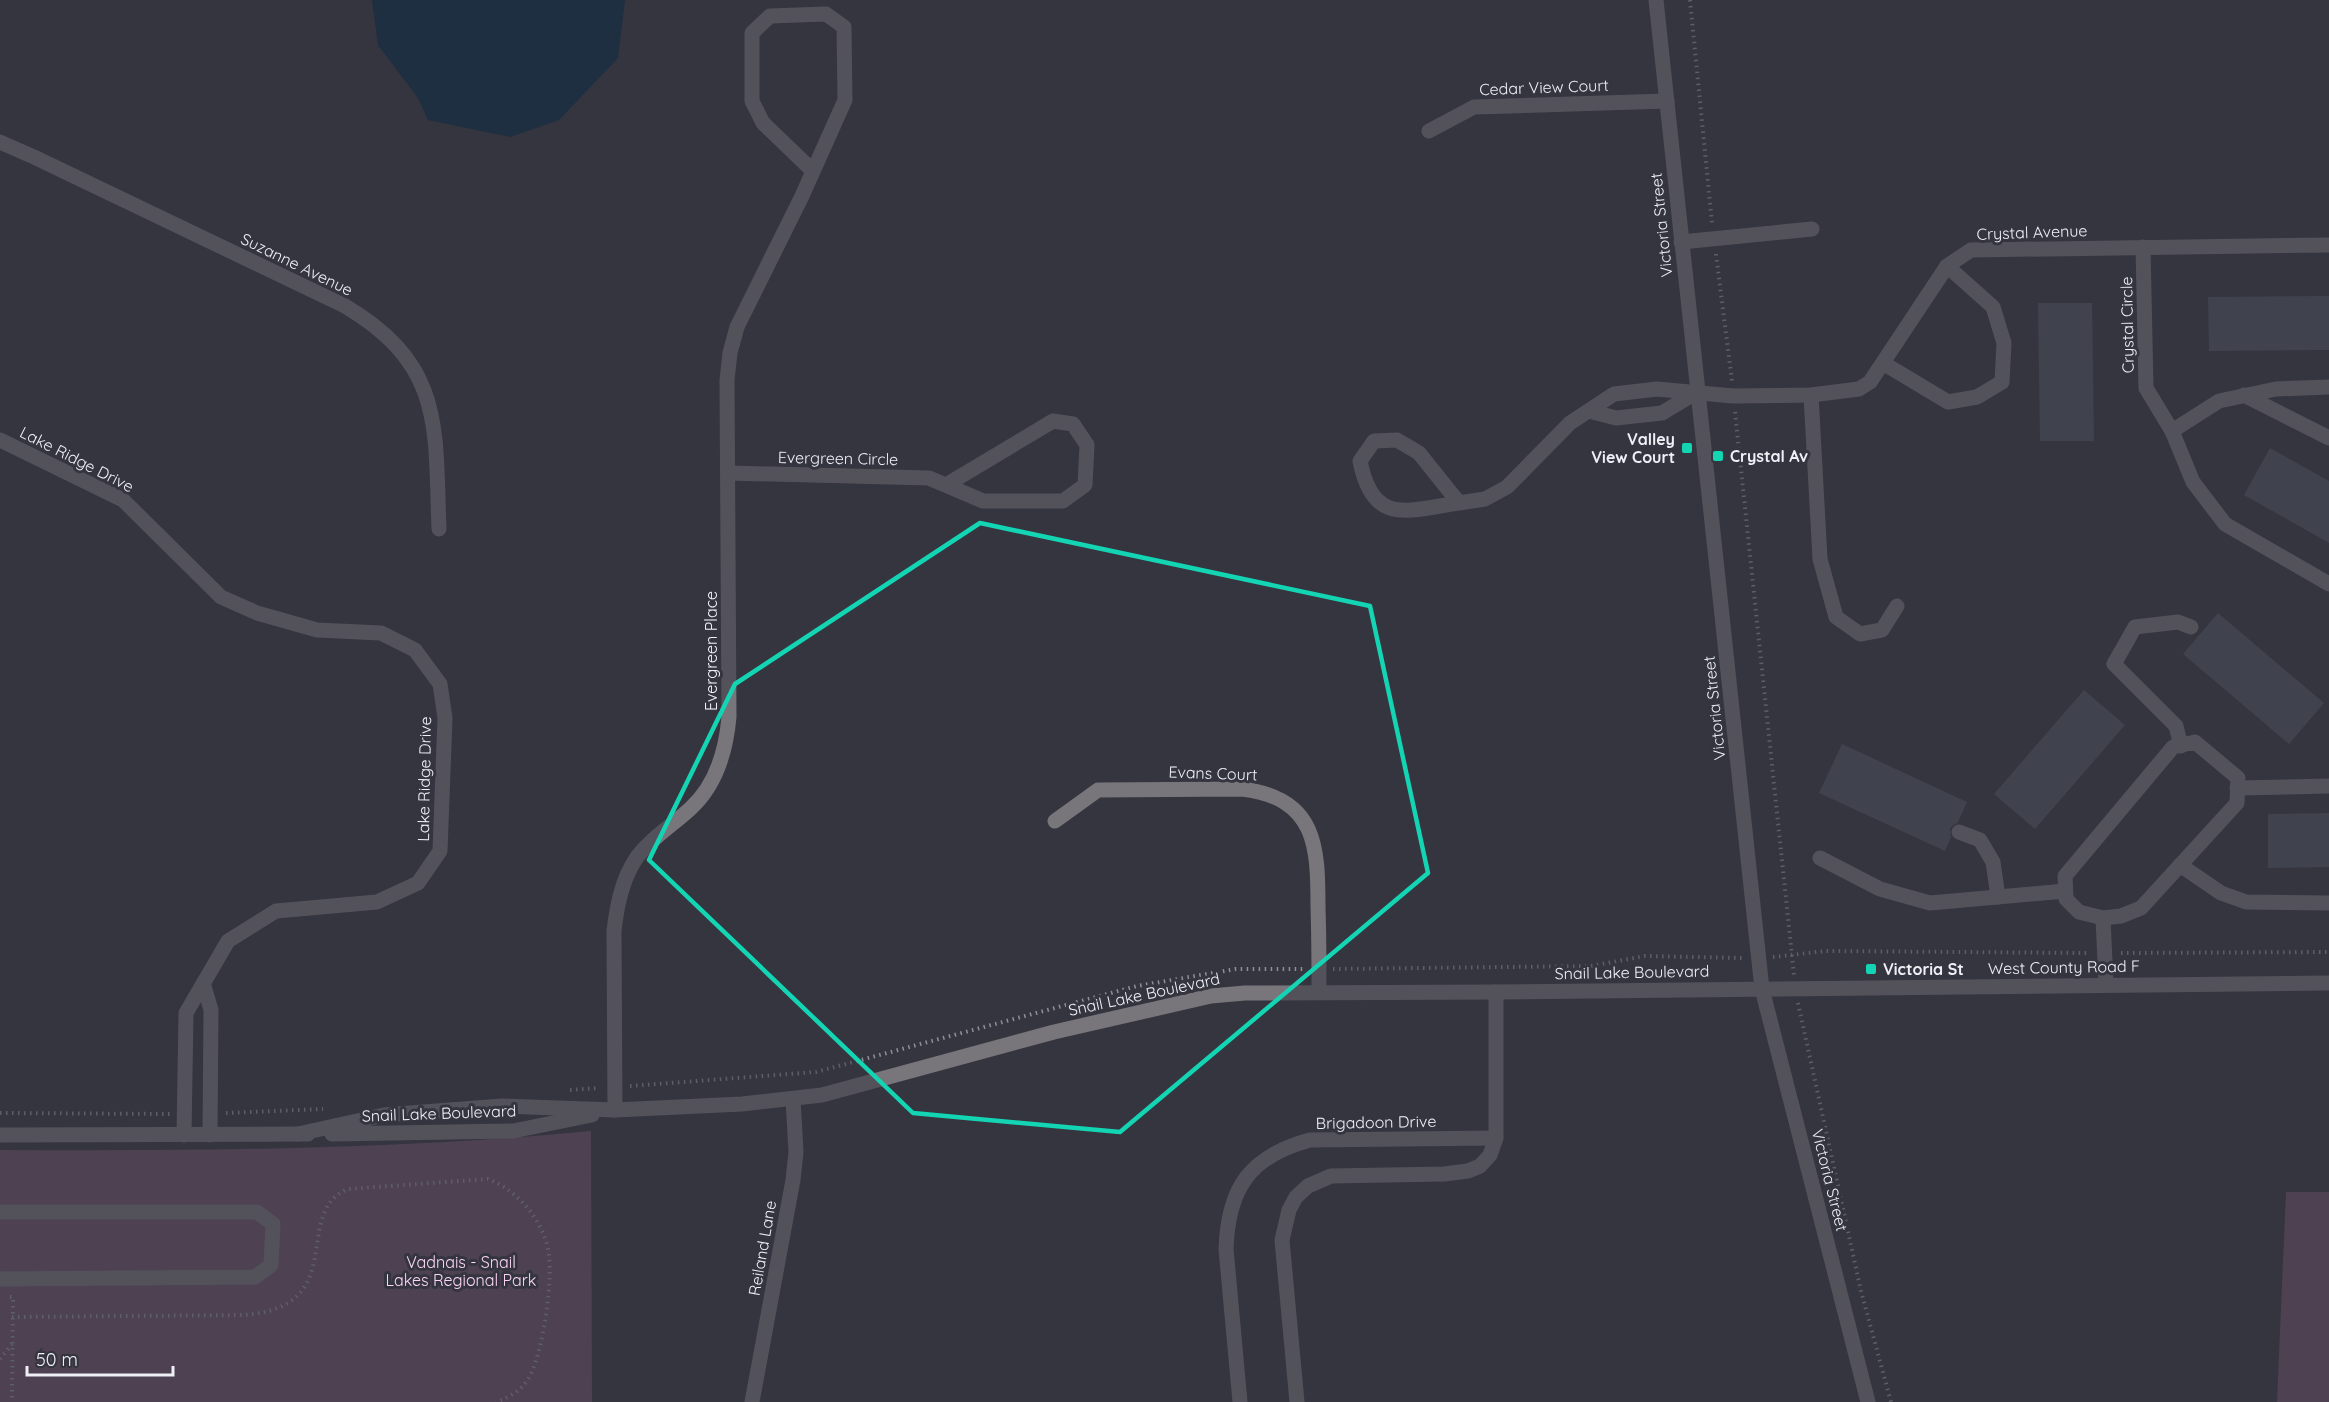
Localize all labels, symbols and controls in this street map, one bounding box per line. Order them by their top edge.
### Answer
street label: Cedar View Court [1479,75,1609,99]
street label: Victoria Street [1646,172,1676,278]
street label: Crystal Avenue [1976,220,2088,244]
street label: Suzanne Avenue [238,228,356,300]
street label: Crystal Circle [2116,276,2138,374]
street label: Lake Ridge Drive [17,422,137,496]
place label: Valley View Court [1591,429,1675,467]
marker: Valley View Court [1680,441,1694,455]
place label: Crystal Av [1730,446,1808,466]
street label: Evergreen Circle [778,447,898,469]
marker: Crystal Av [1711,449,1725,463]
street label: Evergreen Place [701,591,721,711]
street label: Victoria Street [1699,655,1729,761]
street label: Lake Ridge Drive [413,716,435,842]
street label: Evans Court [1168,761,1258,785]
street label: West County Road F [1988,956,2140,978]
place label: Victoria St [1883,959,1964,979]
street label: Snail Lake Boulevard [1555,961,1709,983]
marker: Victoria St [1864,962,1878,976]
street label: Snail Lake Boulevard [1066,968,1222,1020]
street label: Snail Lake Boulevard [361,1100,517,1126]
street label: Brigadoon Drive [1315,1111,1437,1133]
street label: Victoria Street [1808,1127,1852,1233]
street label: Reiland Lane [744,1199,780,1297]
park label: Vadnais - Snail Lakes Regional Park [386,1252,536,1290]
scale bar [27,1339,172,1377]
text: 50 m [36,1348,78,1371]

